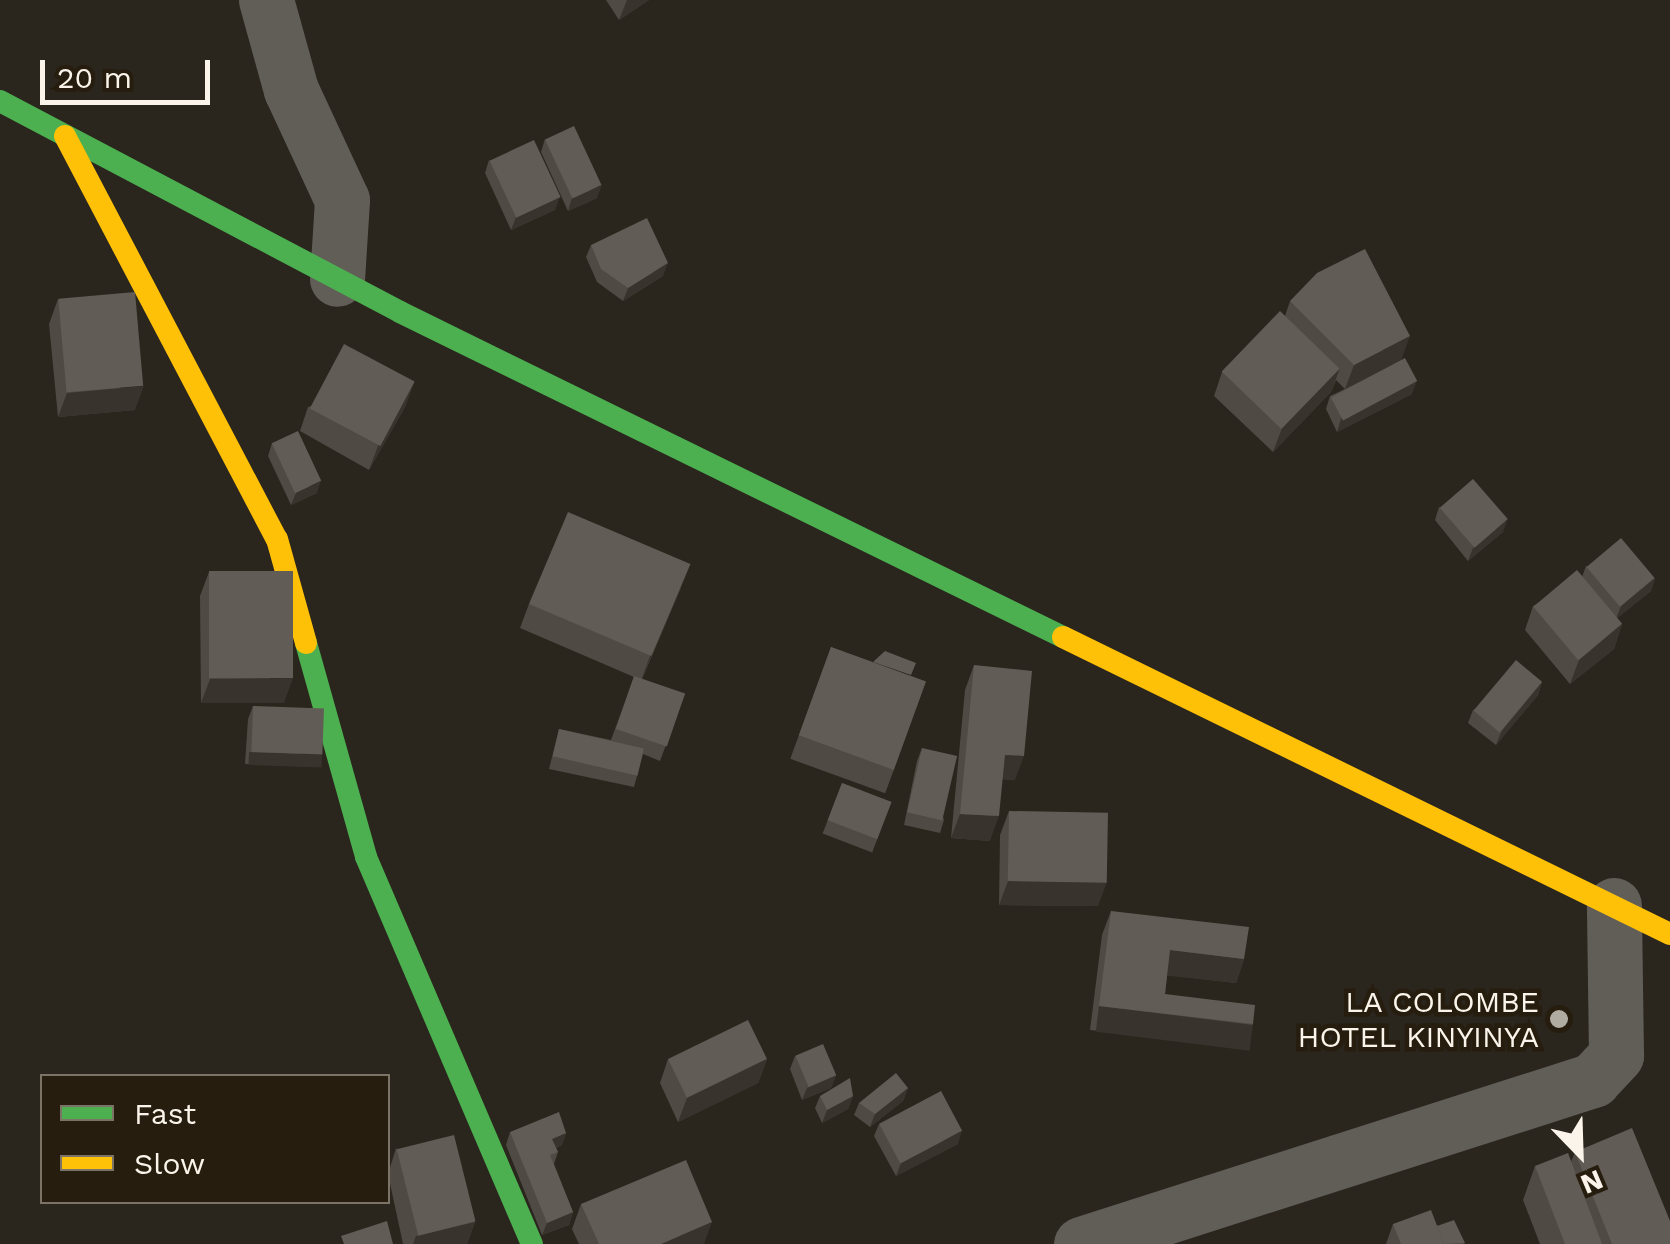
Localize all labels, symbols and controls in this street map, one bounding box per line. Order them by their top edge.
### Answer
scale bar [45,40,215,102]
text: 20 m [57,60,132,95]
place label: LA COLOMBE HOTEL KINYINYA [1297,984,1539,1054]
marker: LA COLOMBE HOTEL KINYINYA [1548,1008,1570,1030]
legend [40,1074,390,1204]
text: Fast [134,1096,196,1131]
north arrow [1530,1104,1630,1204]
text: Slow [134,1146,205,1181]
text: N [1576,1163,1608,1201]

